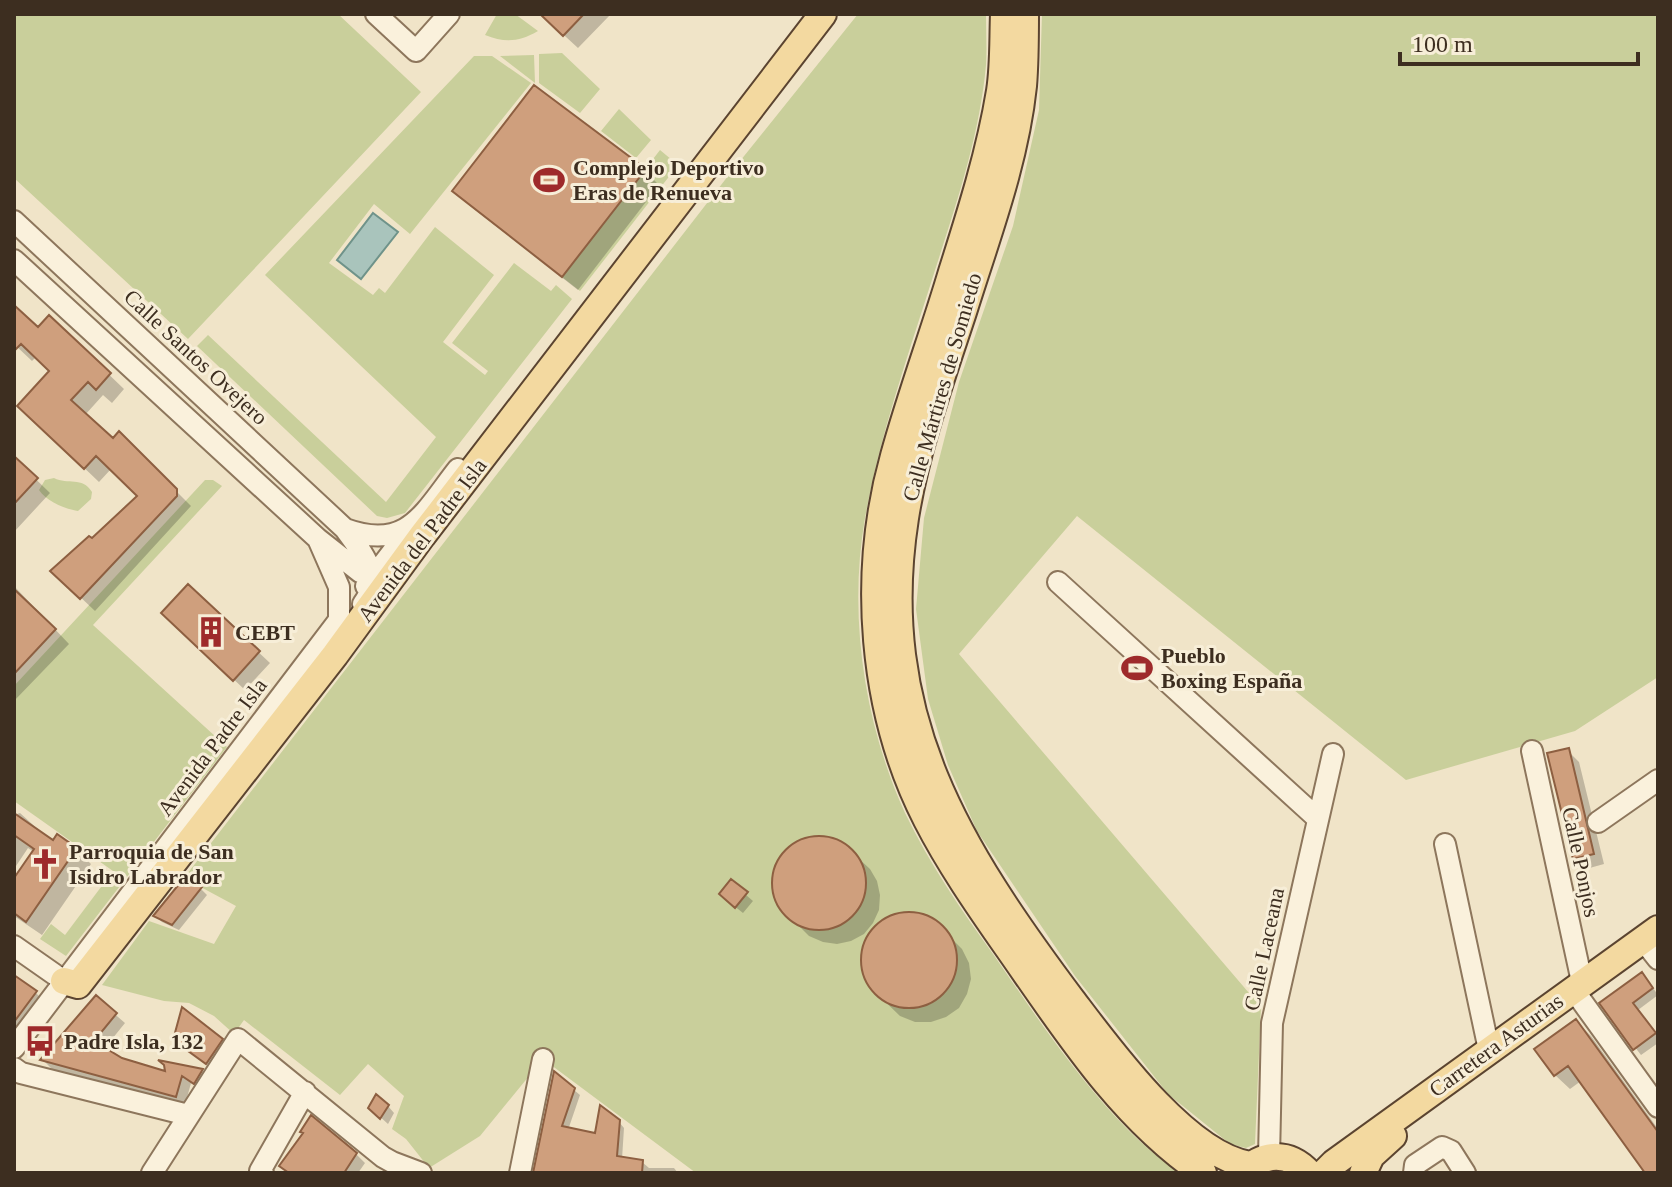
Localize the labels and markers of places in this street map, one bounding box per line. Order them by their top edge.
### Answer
place label: Complejo Deportivo Eras de Renueva [573,155,764,205]
sports icon: Complejo Deportivo Eras de Renueva [532,163,566,197]
building icon: CEBT [194,615,228,649]
place label: CEBT [235,620,295,645]
place label: Pueblo Boxing España [1161,643,1302,693]
sports icon: Pueblo Boxing España [1120,651,1154,685]
place label: Parroquia de San Isidro Labrador [69,839,234,889]
church icon: Parroquia de San Isidro Labrador [28,847,62,881]
bus stop icon: Padre Isla, 132 [23,1024,57,1058]
place label: Padre Isla, 132 [64,1029,204,1054]

